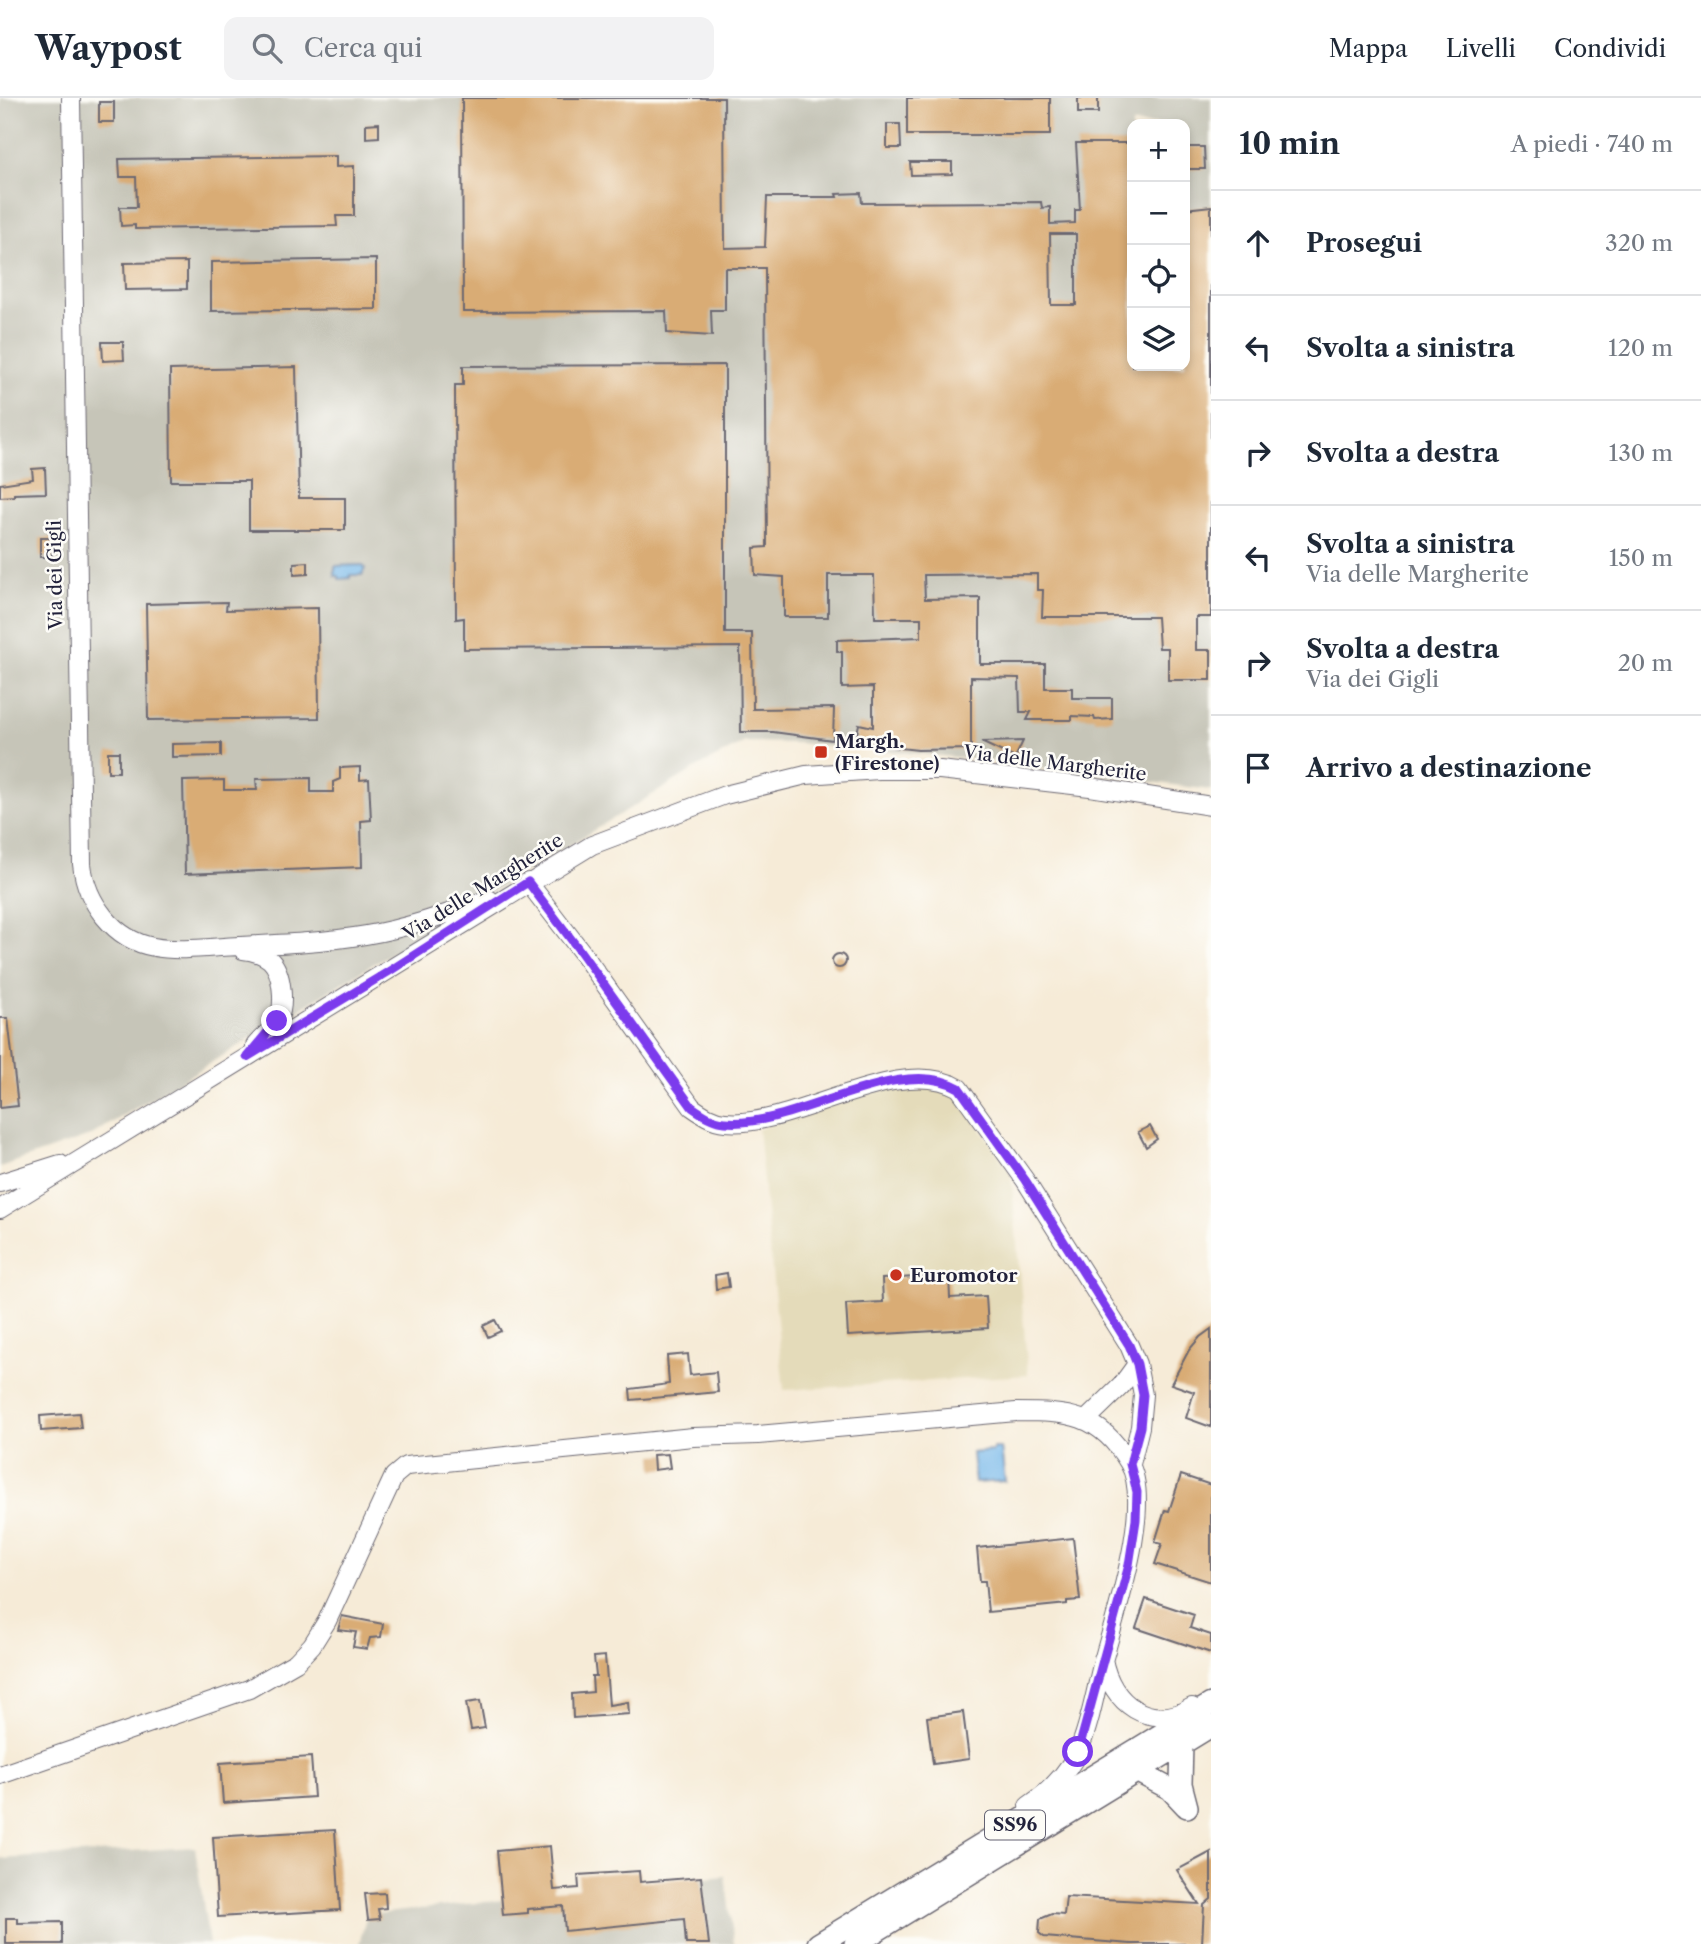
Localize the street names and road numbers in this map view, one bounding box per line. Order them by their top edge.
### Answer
street label: Via dei Gigli [43,520,67,631]
street label: Via delle Margherite [961,740,1148,786]
street label: Via delle Margherite [398,828,567,946]
road number: SS96 [985,1810,1045,1840]

